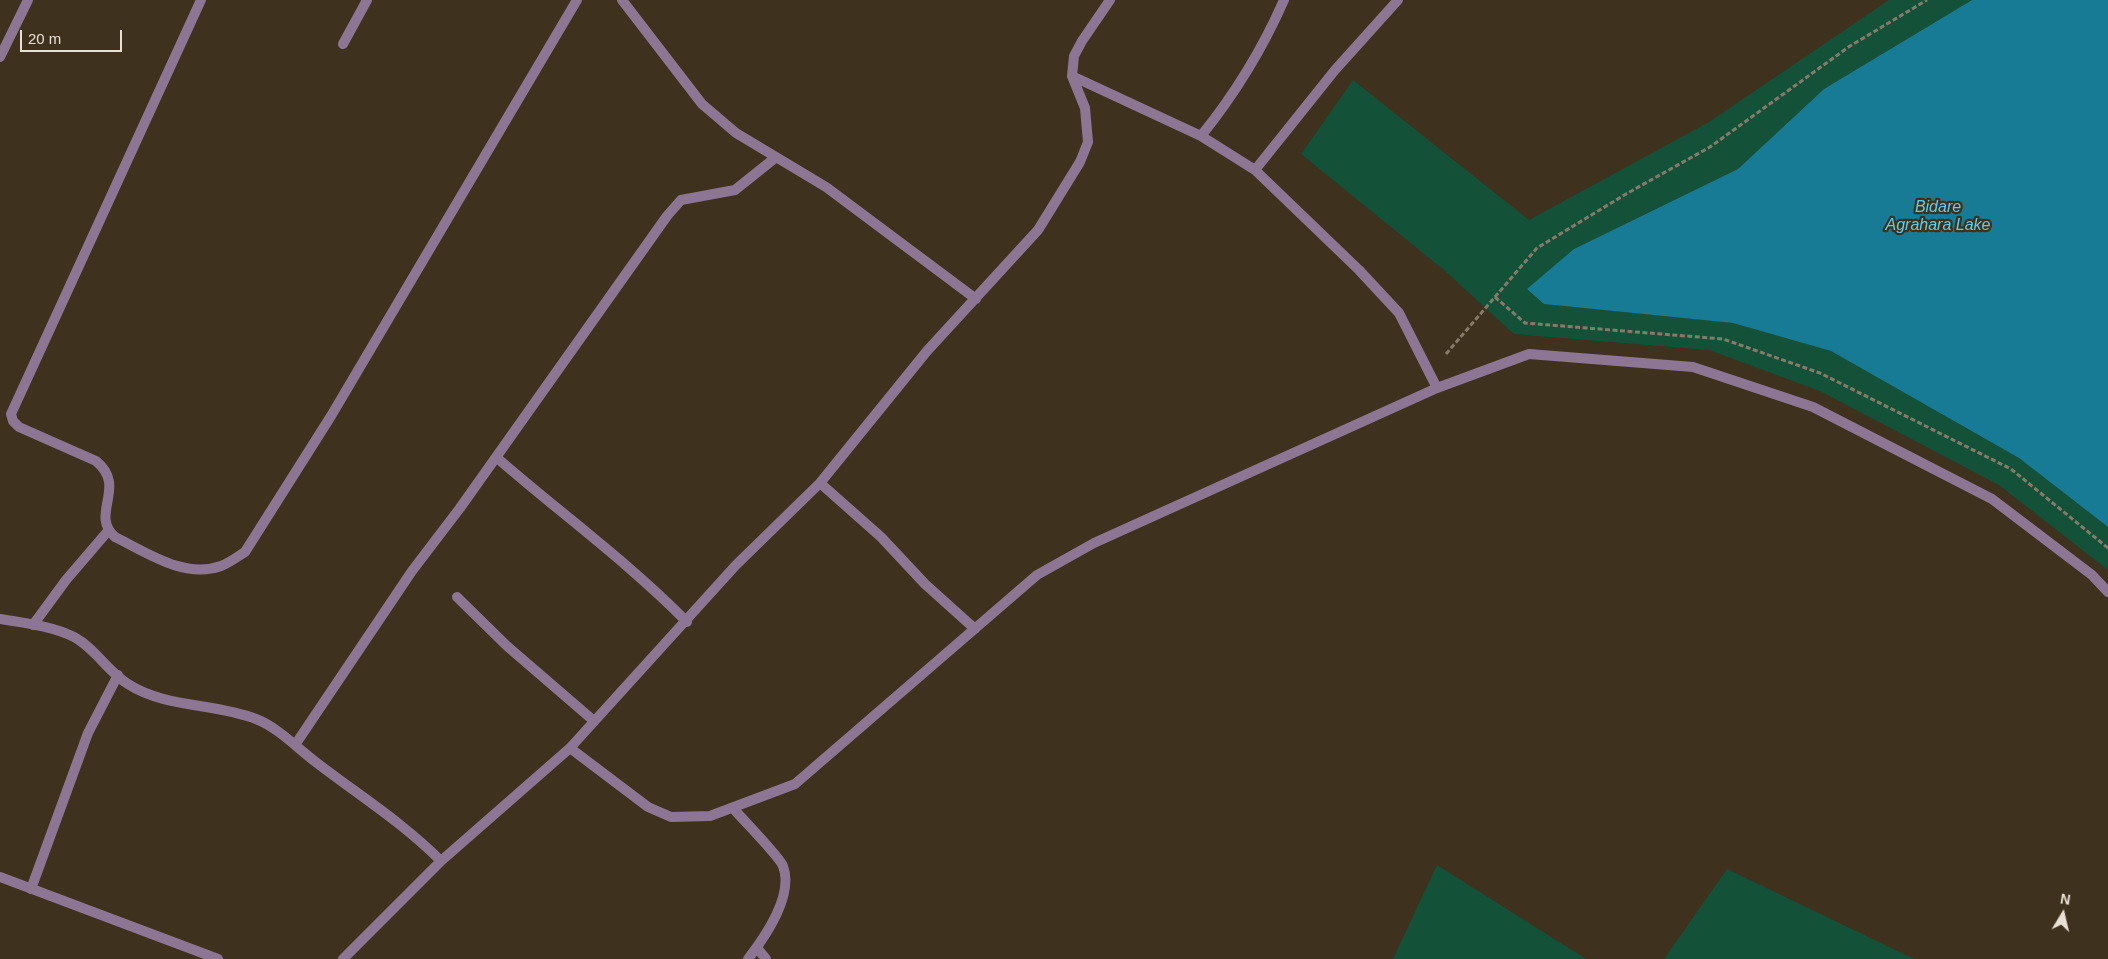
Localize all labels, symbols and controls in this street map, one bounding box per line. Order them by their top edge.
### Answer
scale bar [22,20,125,52]
text: 20 m [28,30,61,47]
water label: Bidare Agrahara Lake [1886,198,1990,236]
north arrow [2038,889,2088,939]
text: N [2059,890,2072,908]

